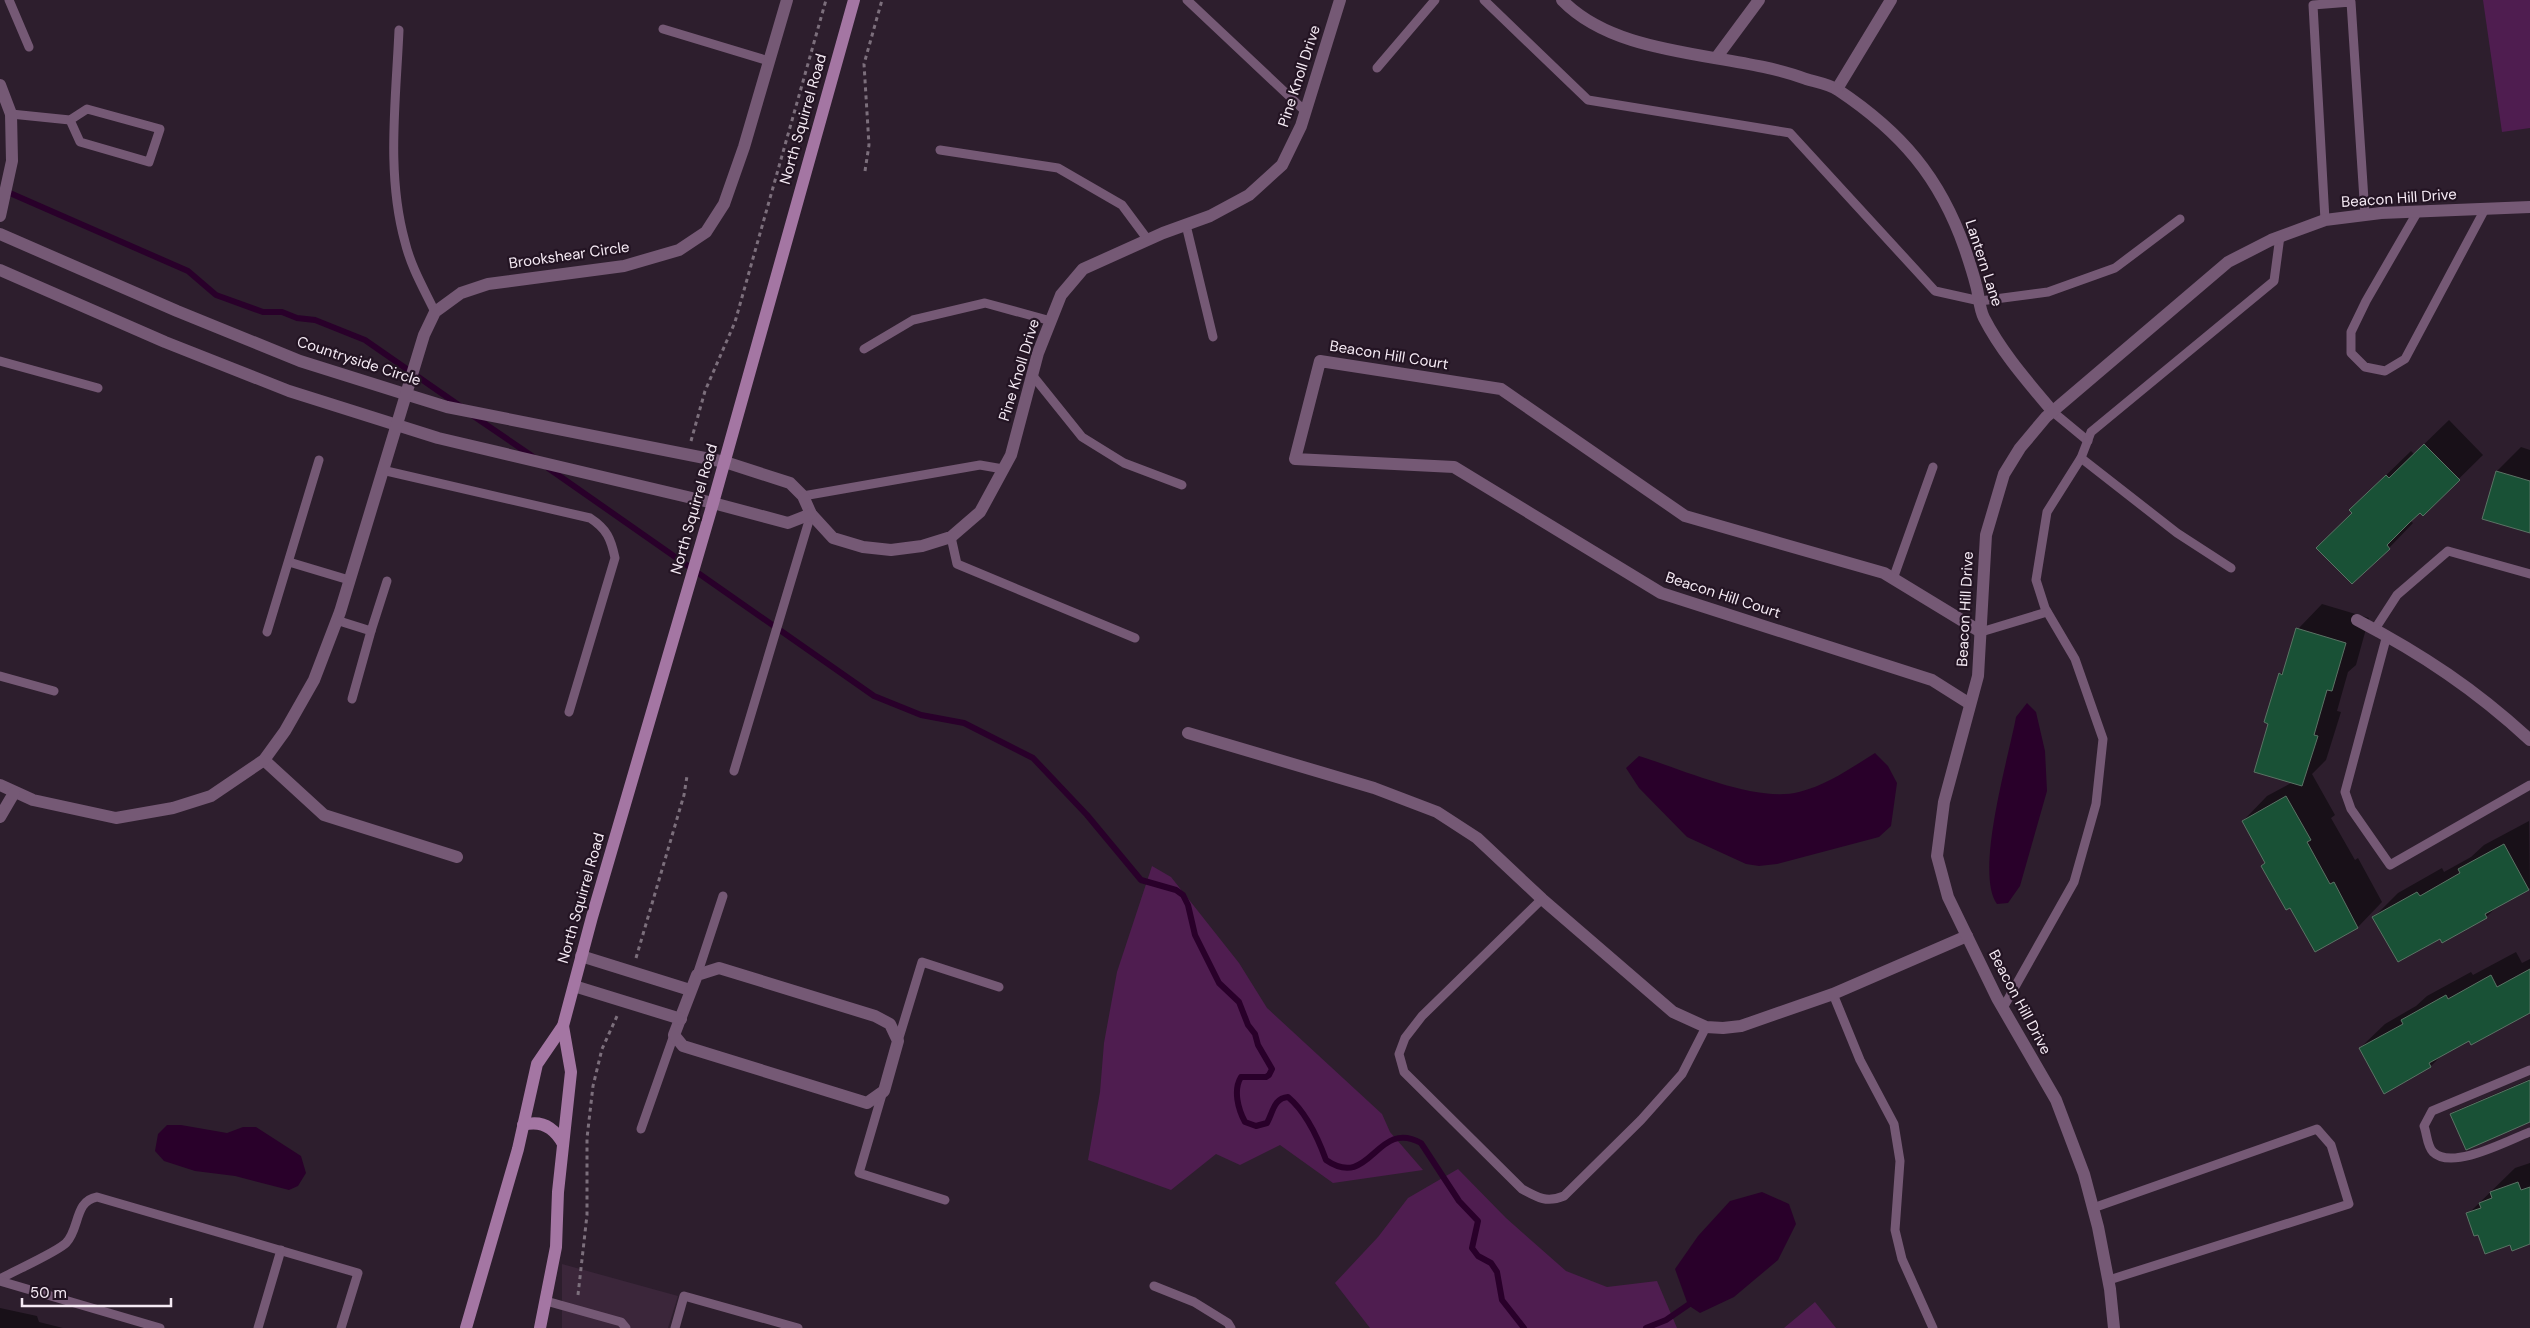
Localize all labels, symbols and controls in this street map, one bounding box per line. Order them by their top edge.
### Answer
street label: Pine Knoll Drive [1273,23,1325,129]
street label: North Squirrel Road [775,51,831,187]
street label: Beacon Hill Drive [2341,184,2457,212]
street label: Lantern Lane [1961,217,2007,309]
street label: Brookshear Circle [507,237,631,273]
street label: Pine Knoll Drive [994,316,1044,424]
street label: Countryside Circle [294,332,424,390]
street label: Beacon Hill Court [1328,336,1450,374]
street label: North Squirrel Road [666,441,722,577]
street label: Beacon Hill Drive [1952,551,1978,667]
street label: Beacon Hill Court [1663,567,1783,623]
street label: North Squirrel Road [553,830,609,966]
street label: Beacon Hill Drive [1984,946,2056,1058]
scale bar [22,1276,171,1308]
text: 50 m [30,1283,67,1303]

